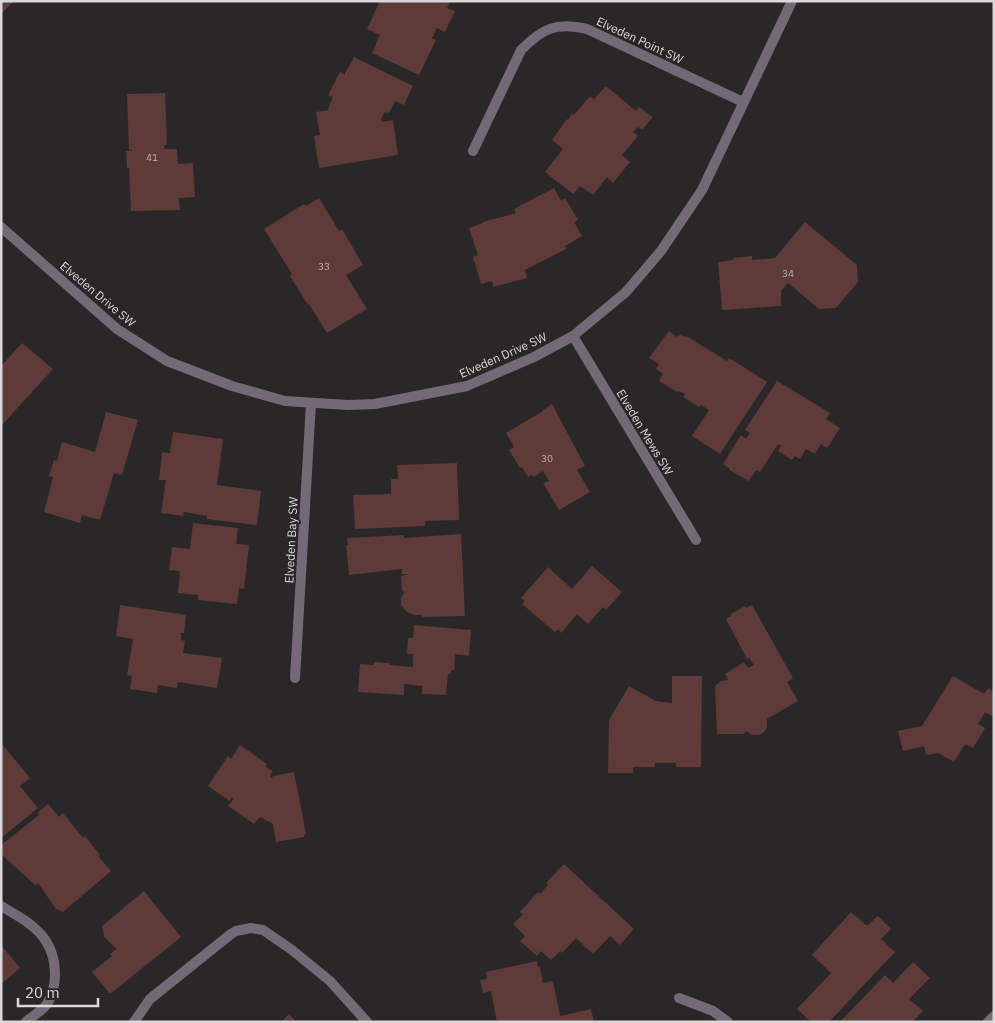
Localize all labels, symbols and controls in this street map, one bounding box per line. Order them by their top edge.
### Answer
street label: Elveden Point SW [594,13,686,67]
house number: 41 [146,151,158,164]
street label: Elveden Drive SW [57,258,139,330]
house number: 33 [318,260,330,273]
house number: 34 [782,267,794,280]
street label: Elveden Drive SW [457,329,549,381]
street label: Elveden Mews SW [613,386,677,478]
house number: 30 [541,452,553,465]
street label: Elveden Bay SW [281,496,301,584]
scale bar [18,976,98,1008]
text: 20 m [25,983,60,1002]

